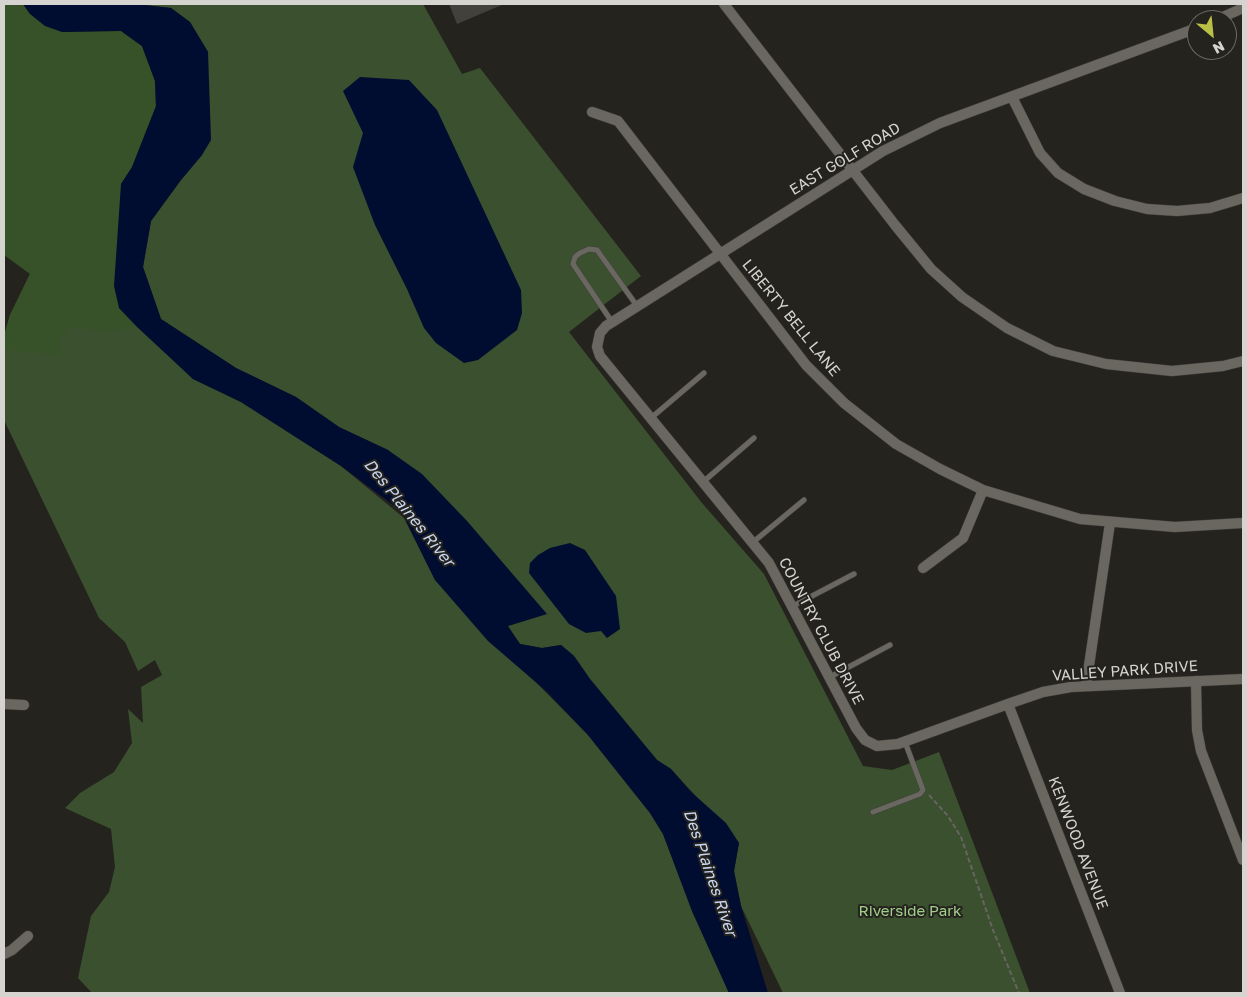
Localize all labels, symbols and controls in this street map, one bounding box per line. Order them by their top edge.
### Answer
north arrow [1187,10,1237,60]
text: N [1210,38,1228,58]
street label: EAST GOLF ROAD [786,119,904,199]
street label: LIBERTY BELL LANE [738,256,844,380]
water label: Des Plaines River [360,455,458,571]
street label: COUNTRY CLUB DRIVE [775,555,867,707]
street label: VALLEY PARK DRIVE [1052,657,1198,685]
street label: KENWOOD AVENUE [1044,774,1112,912]
water label: Des Plaines River [679,807,741,939]
park label: Riverside Park [859,902,961,920]

